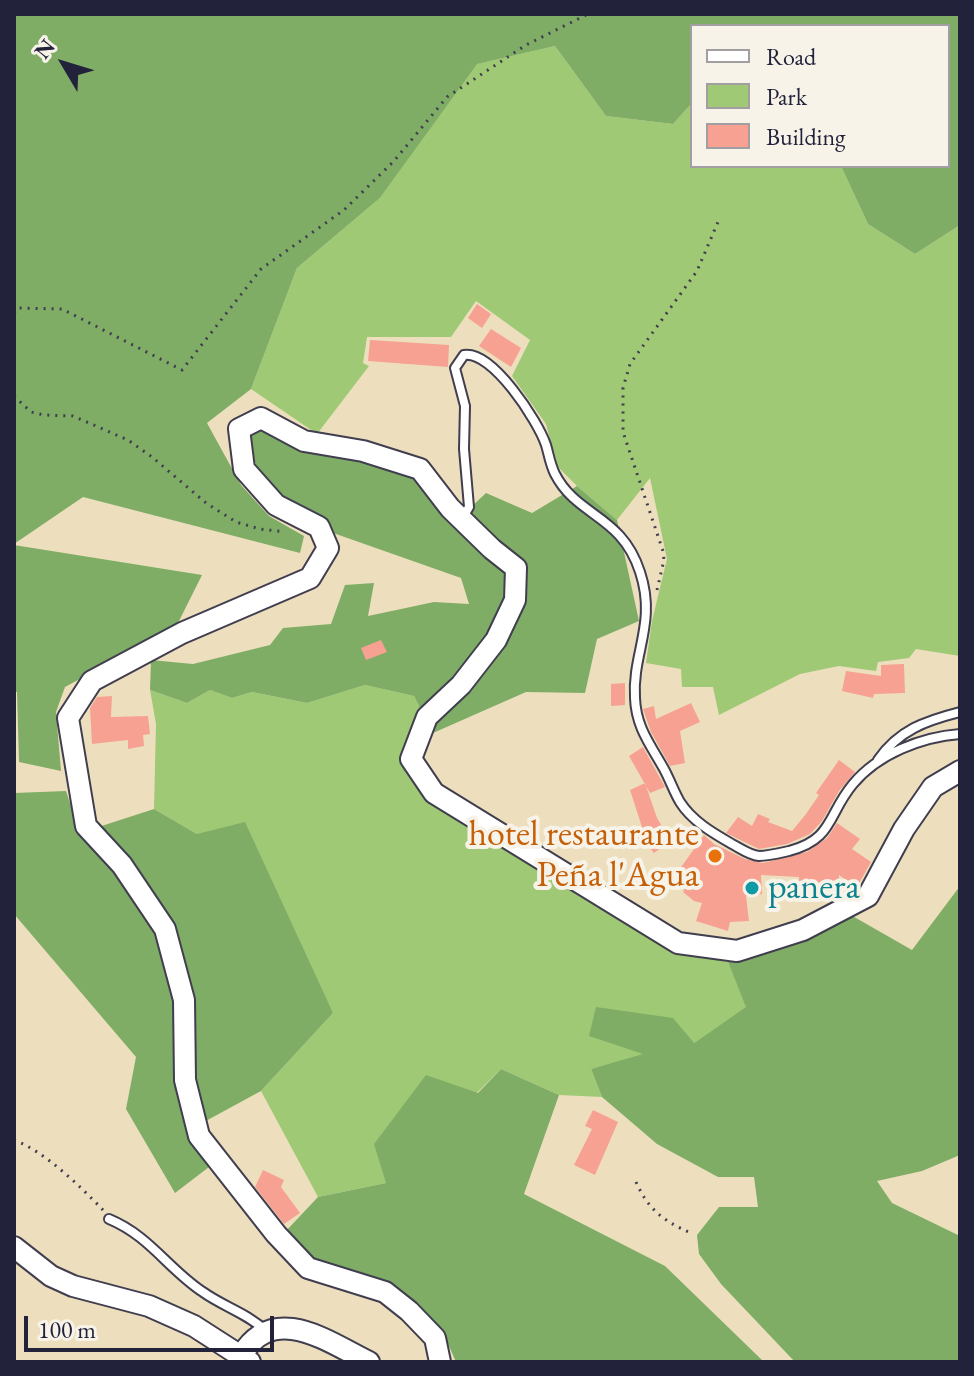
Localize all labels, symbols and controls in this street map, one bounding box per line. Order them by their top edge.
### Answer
north arrow [24,24,104,104]
legend [690,24,950,168]
text: N [28,33,62,65]
text: Road [766,41,816,72]
text: Park [766,81,807,112]
text: Building [766,121,846,152]
place label: hotel restaurante Peña l'Agua [468,813,699,898]
marker: hotel restaurante Peña l'Agua [706,847,724,865]
place label: panera [768,866,860,910]
marker: panera [743,879,761,897]
scale bar [28,1300,278,1350]
text: 100 m [38,1314,96,1345]

